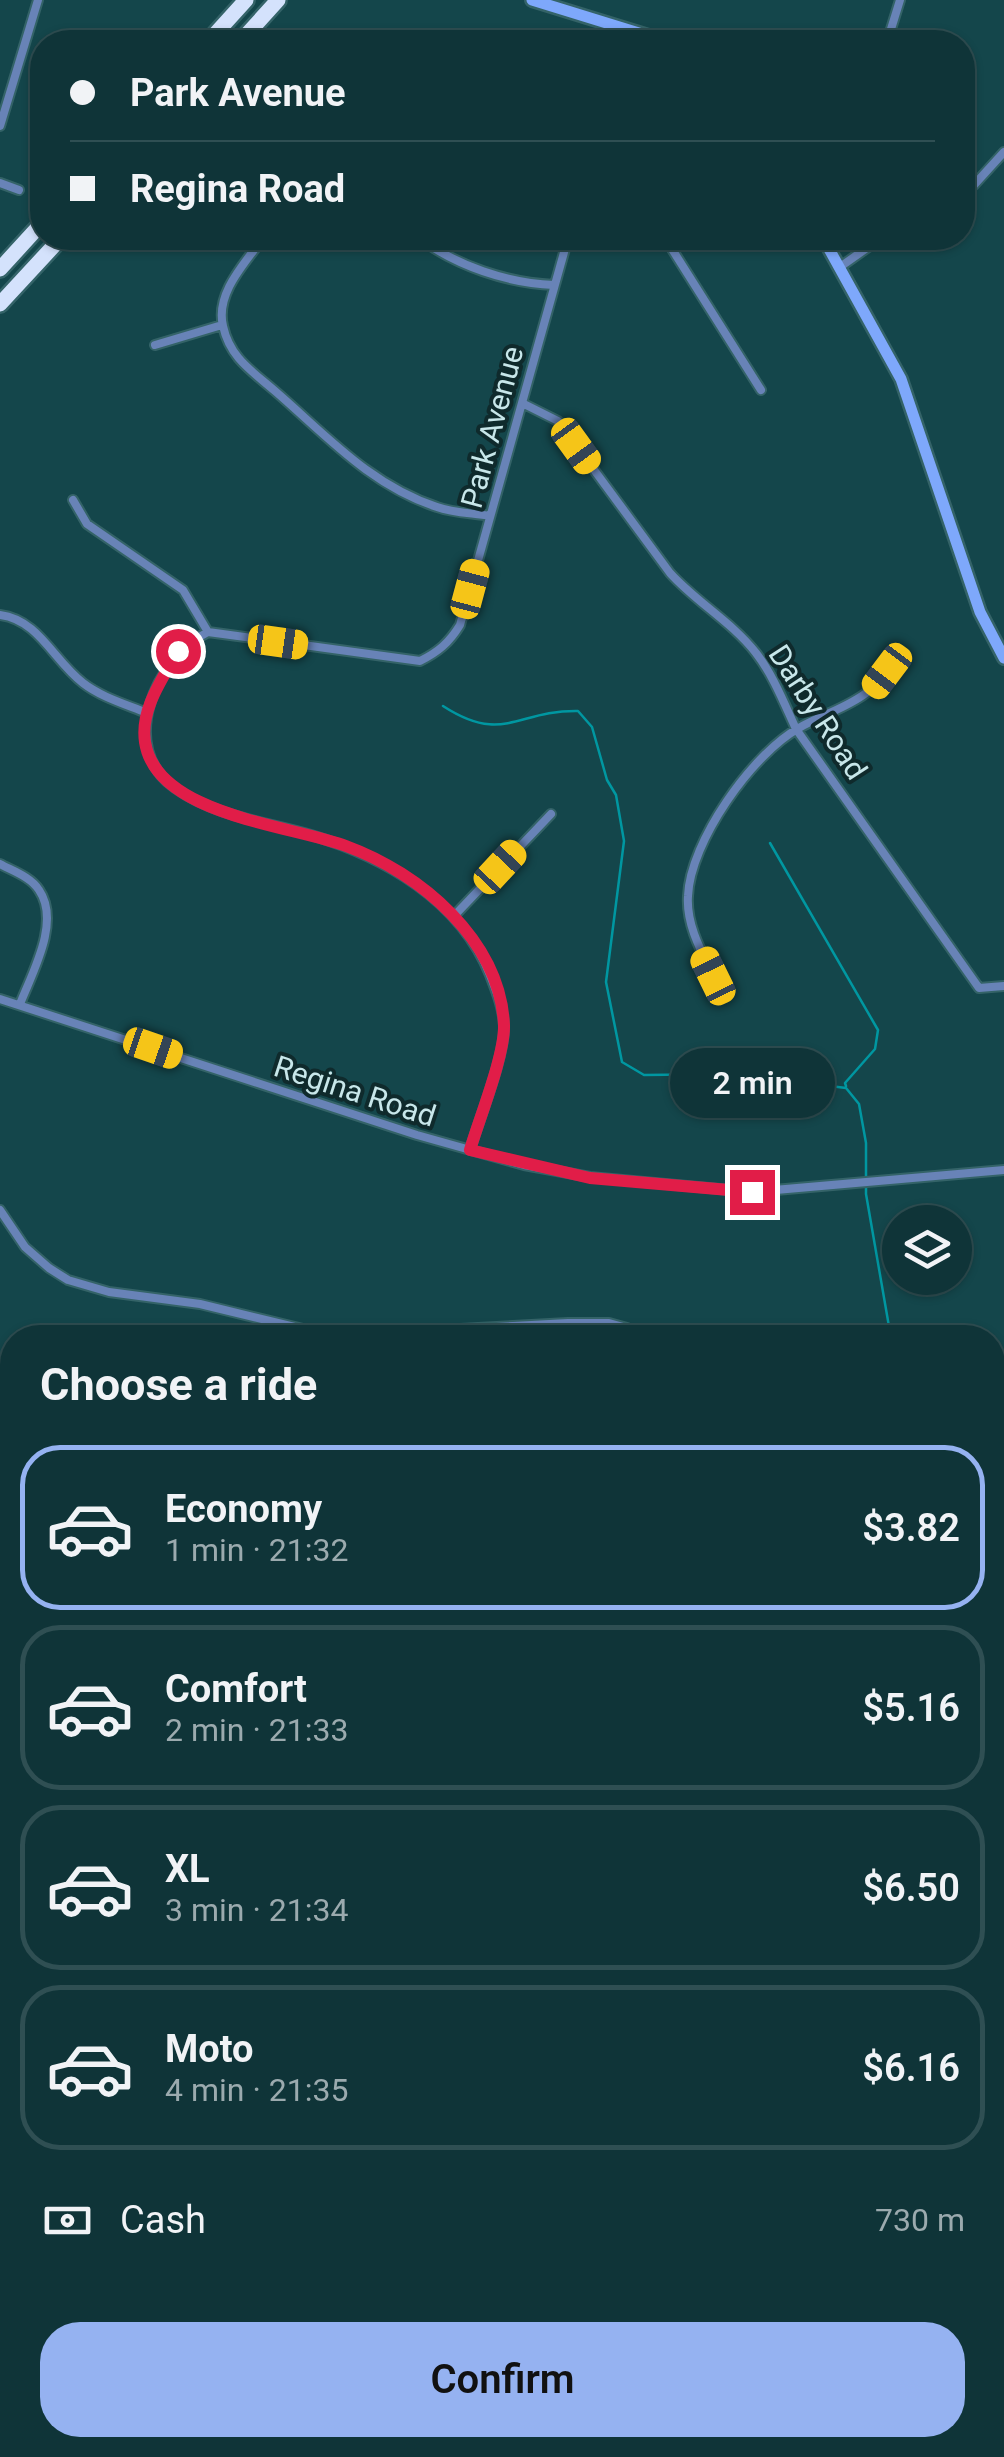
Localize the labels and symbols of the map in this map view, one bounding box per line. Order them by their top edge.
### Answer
street label: Park Avenue [454,342,530,512]
car [546,413,606,479]
car [448,556,492,622]
car [246,623,310,661]
route start [156,629,201,674]
street label: Darby Road [762,638,874,786]
car [857,638,917,704]
car [469,835,531,899]
car [686,942,740,1010]
car [120,1024,186,1072]
callout: 2 min [670,1047,834,1117]
street label: Regina Road [270,1048,440,1134]
route end [730,1170,775,1215]

